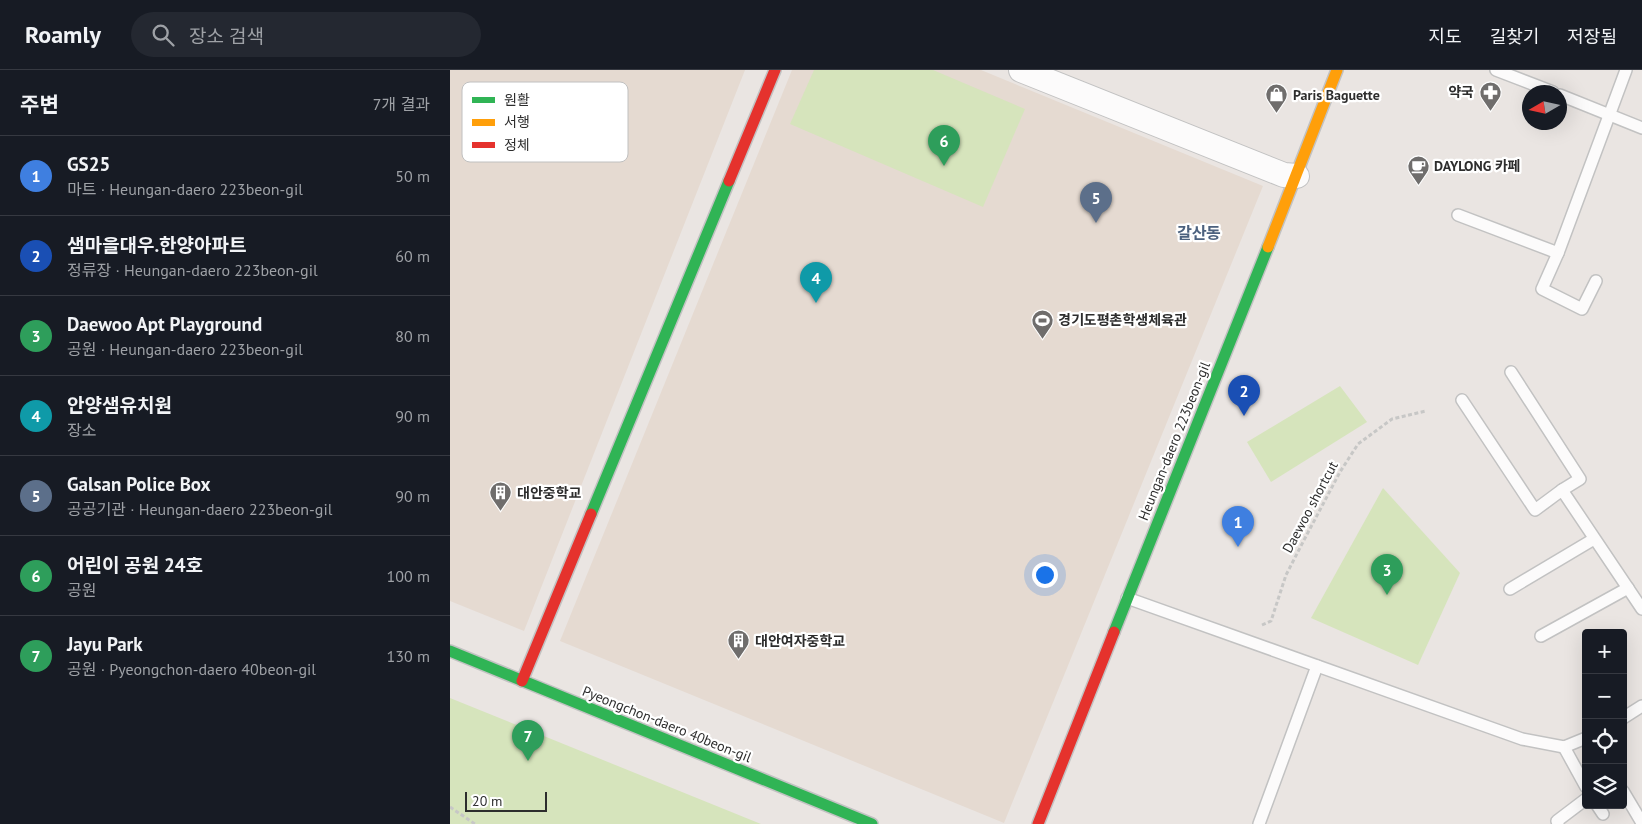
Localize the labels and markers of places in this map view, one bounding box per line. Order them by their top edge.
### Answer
pharmacy icon: 약국 [1478,80,1502,111]
shop icon: Paris Baguette [1265,83,1289,114]
place label: 약국 [1448,83,1474,101]
place label: Paris Baguette [1293,86,1380,104]
pin: 6 [928,125,960,166]
cafe icon: DAYLONG 카페 [1406,154,1430,185]
place label: DAYLONG 카페 [1434,157,1521,175]
pin: 5 [1080,182,1112,223]
pin: 4 [800,262,832,303]
sports icon: 경기도평촌학생체육관 [1030,308,1054,339]
place label: 경기도평촌학생체육관 [1058,311,1187,329]
pin: 2 [1228,375,1260,416]
building icon: 대안중학교 [489,481,513,512]
place label: 대안중학교 [517,484,582,502]
pin: 1 [1222,506,1254,547]
pin: 3 [1371,554,1403,595]
building icon: 대안여자중학교 [727,629,751,660]
place label: 대안여자중학교 [755,632,845,650]
pin: 7 [512,720,544,761]

